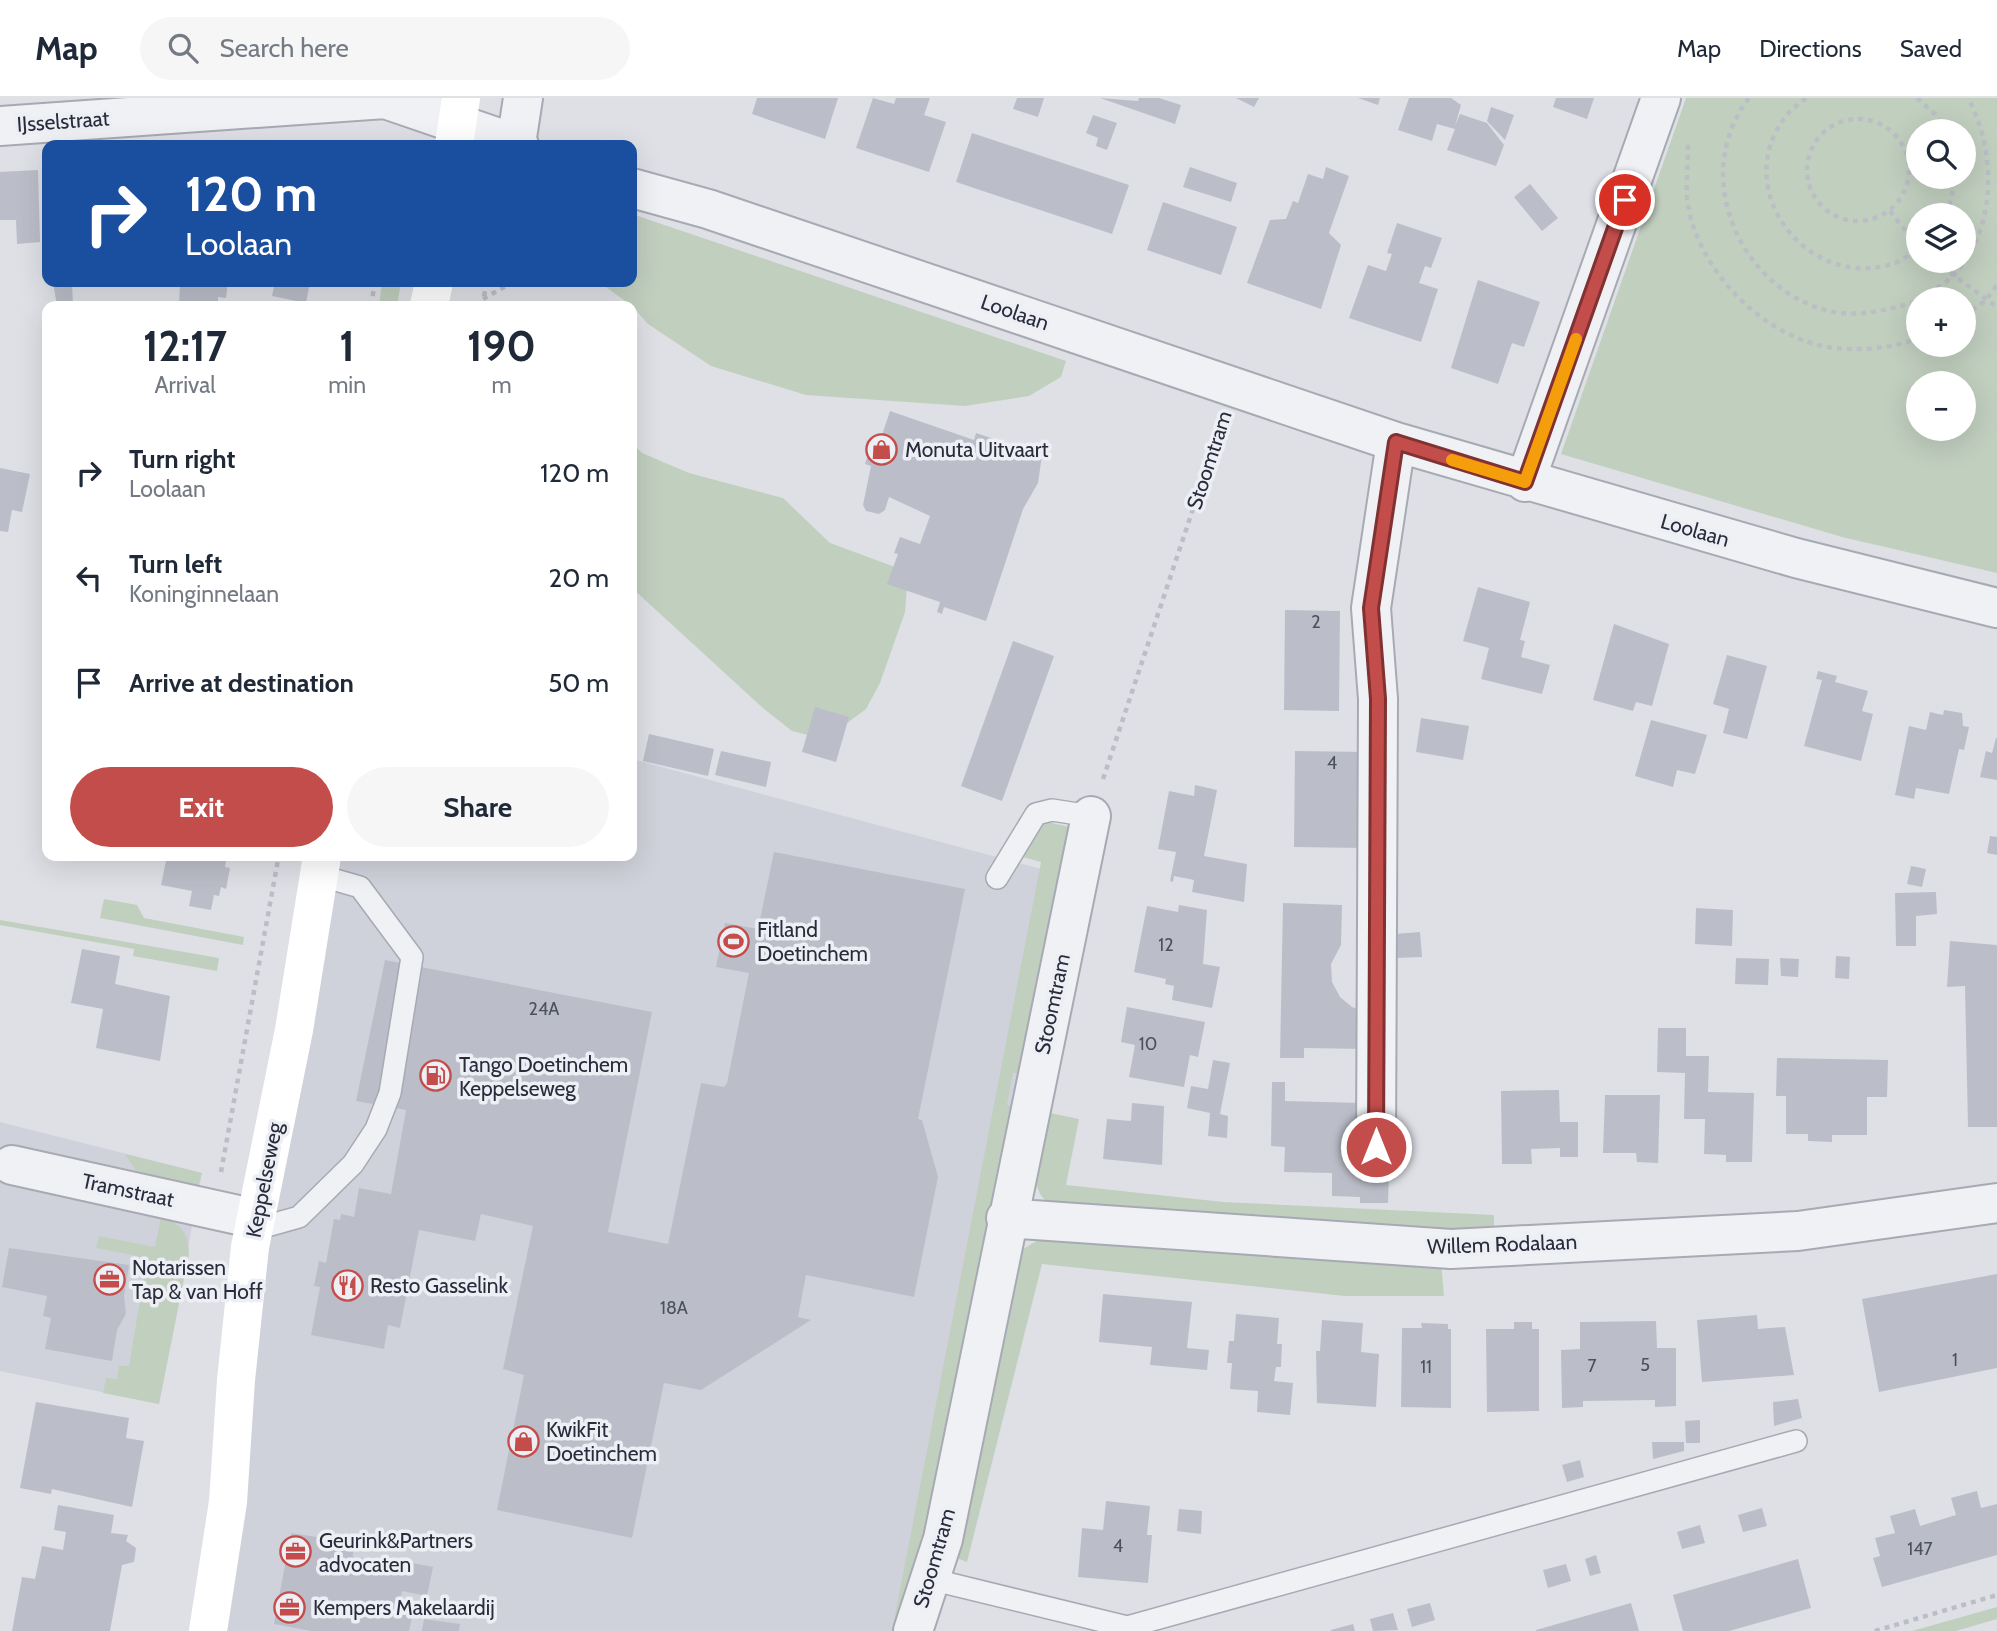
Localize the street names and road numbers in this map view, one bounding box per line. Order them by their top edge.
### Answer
street label: IJsselstraat [16,105,110,137]
street label: Loolaan [978,289,1052,335]
street label: Stoomtram [1181,407,1237,513]
street label: Loolaan [1658,508,1732,552]
street label: Stoomtram [1029,951,1075,1057]
street label: Keppelseweg [241,1120,288,1240]
street label: Tramstraat [80,1168,176,1212]
street label: Willem Rodalaan [1426,1229,1578,1259]
street label: Stoomtram [908,1505,960,1611]

